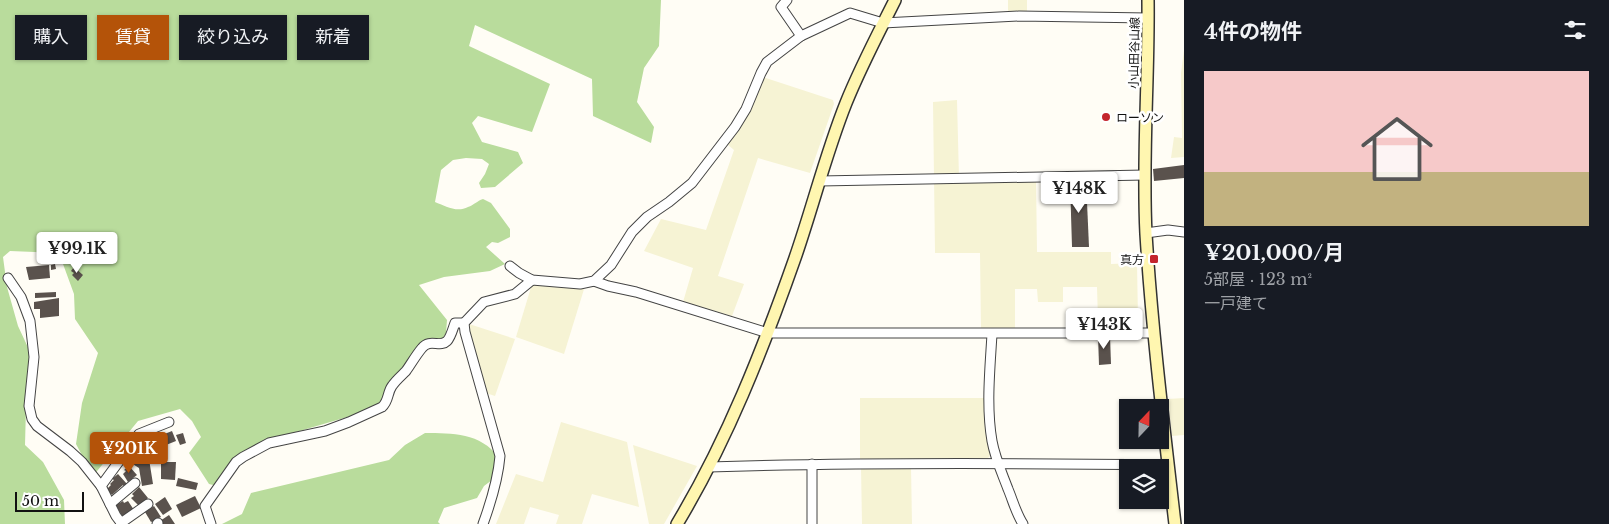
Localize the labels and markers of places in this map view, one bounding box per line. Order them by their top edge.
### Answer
place label: ローソン [1116,110,1164,125]
marker: ローソン [1100,111,1112,123]
pin: ¥148K [1044,172,1114,214]
pin: ¥99.1K [36,232,118,274]
place label: 真方 [1120,252,1144,267]
marker: 真方 [1148,253,1160,265]
pin: ¥143K [1069,308,1139,350]
pin: ¥201K [94,432,164,474]

